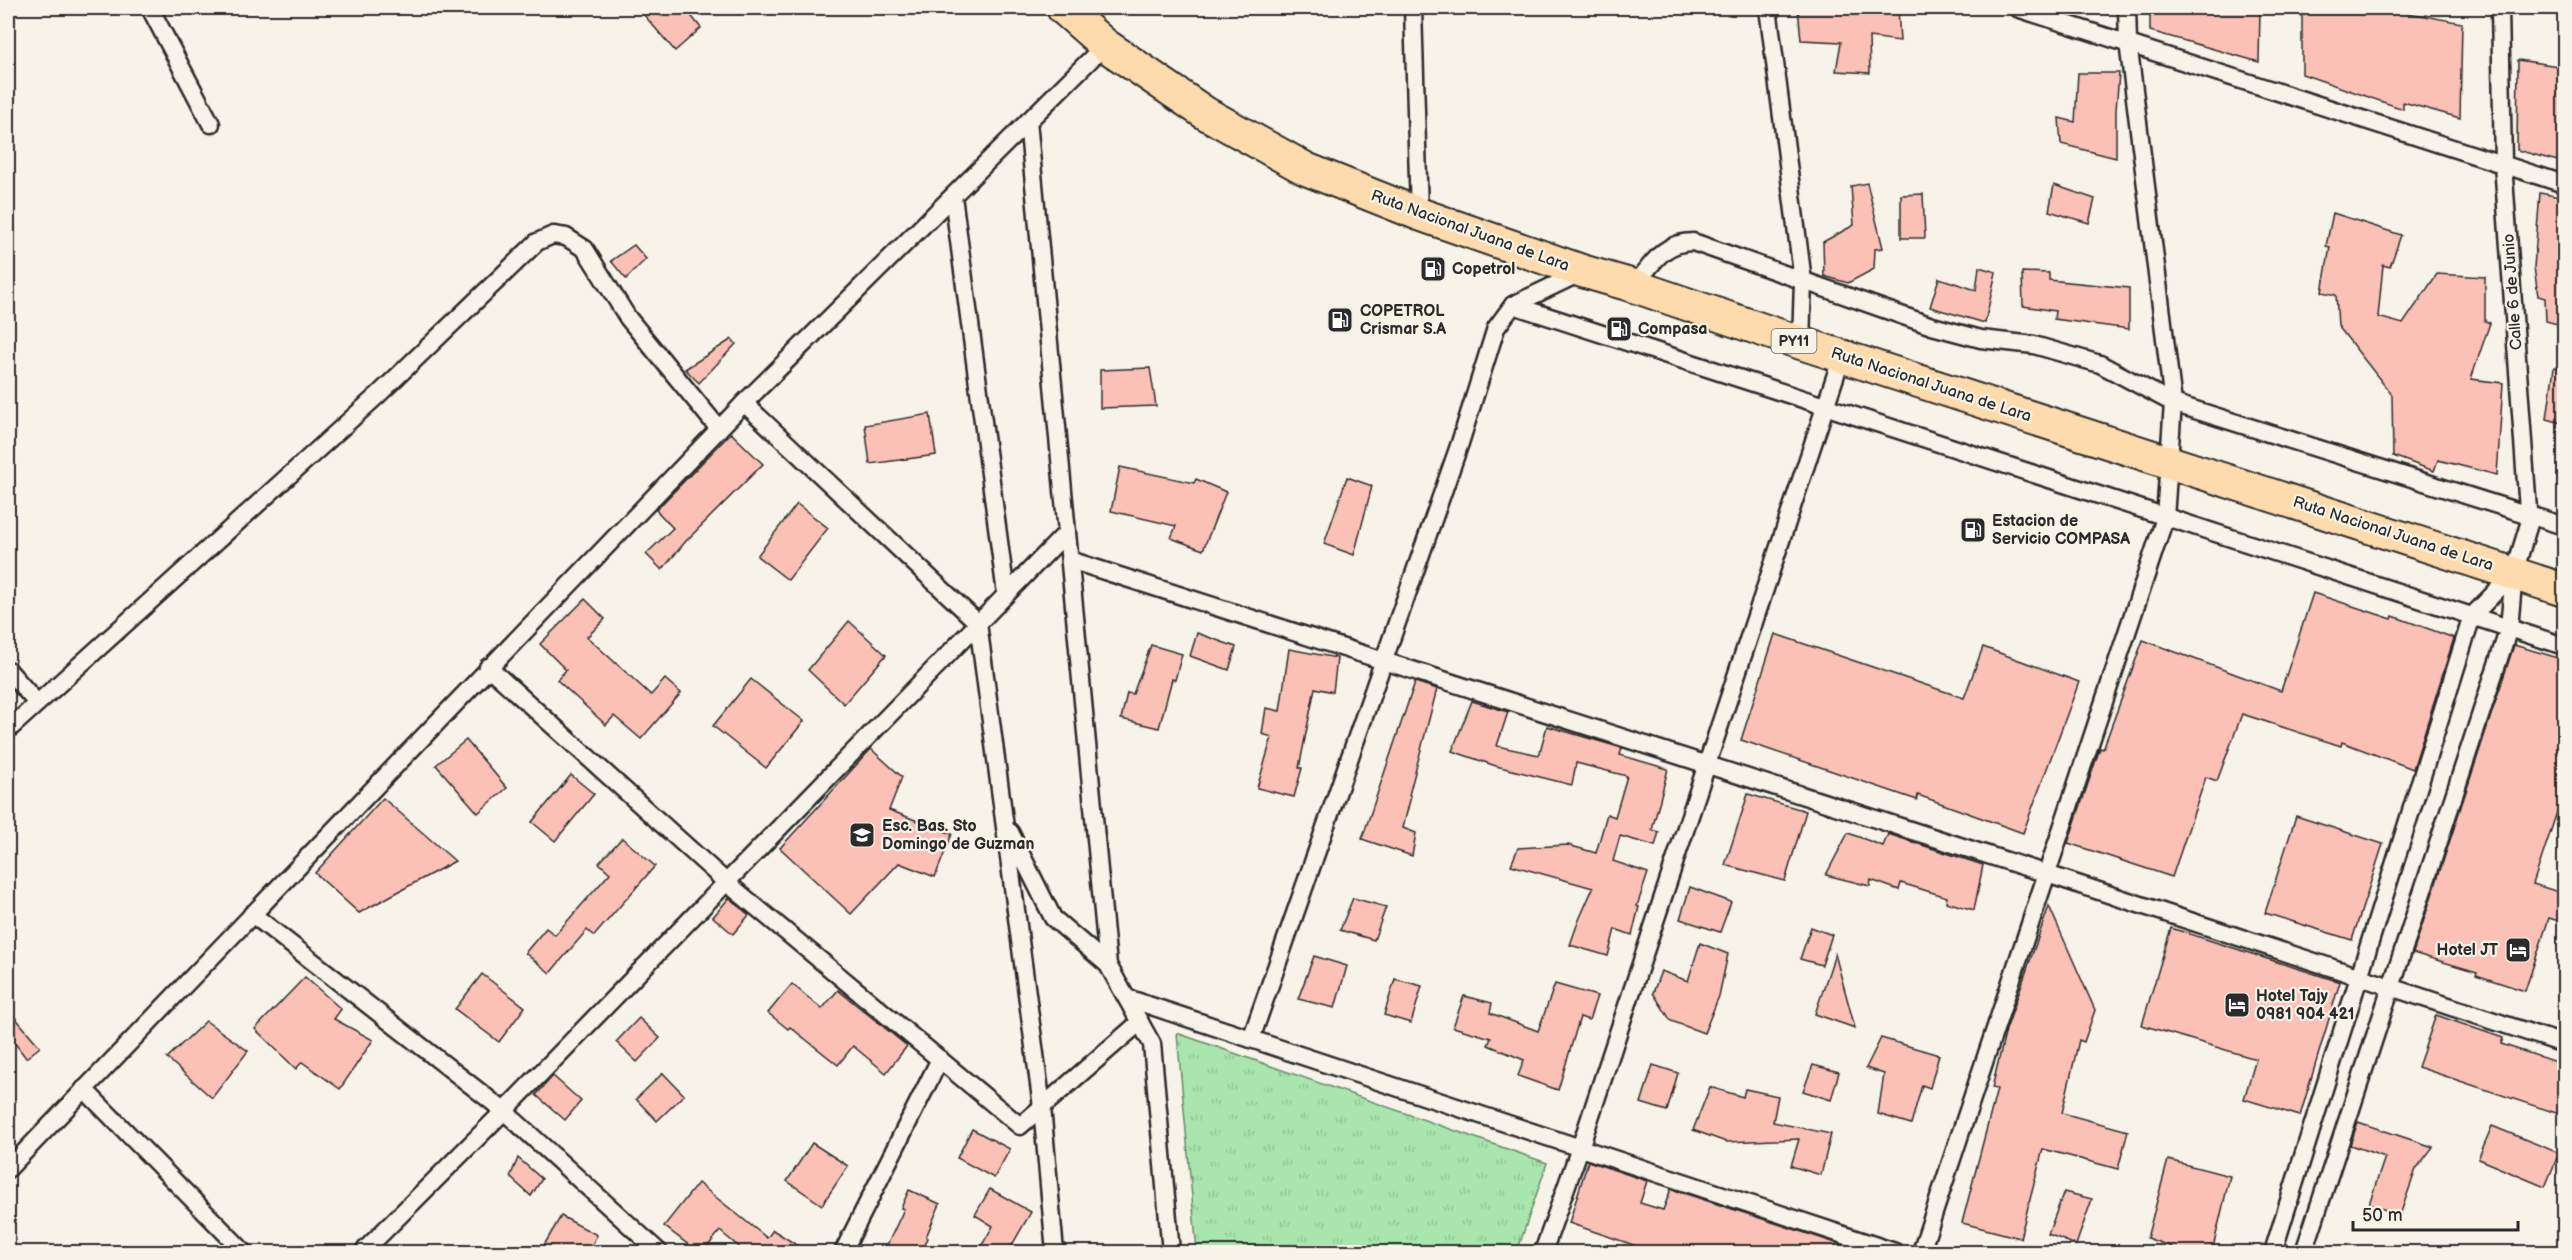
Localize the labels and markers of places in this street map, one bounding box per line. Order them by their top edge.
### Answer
fuel station icon: Copetrol [1418,254,1448,284]
place label: Copetrol [1452,260,1515,279]
place label: COPETROL Crismar S.A [1360,302,1446,339]
fuel station icon: COPETROL Crismar S.A [1325,305,1355,335]
fuel station icon: Compasa [1604,314,1634,344]
place label: Compasa [1638,320,1708,339]
place label: Estacion de Servicio COMPASA [1992,512,2130,549]
fuel station icon: Estacion de Servicio COMPASA [1958,515,1988,545]
place label: Esc. Bas. Sto Domingo de Guzman [882,817,1035,854]
school or university icon: Esc. Bas. Sto Domingo de Guzman [847,820,877,850]
hotel icon: Hotel JT [2503,935,2533,965]
place label: Hotel JT [2437,941,2499,960]
place label: Hotel Tajy 0981 904 421 [2256,987,2355,1024]
hotel icon: Hotel Tajy 0981 904 421 [2222,990,2252,1020]

